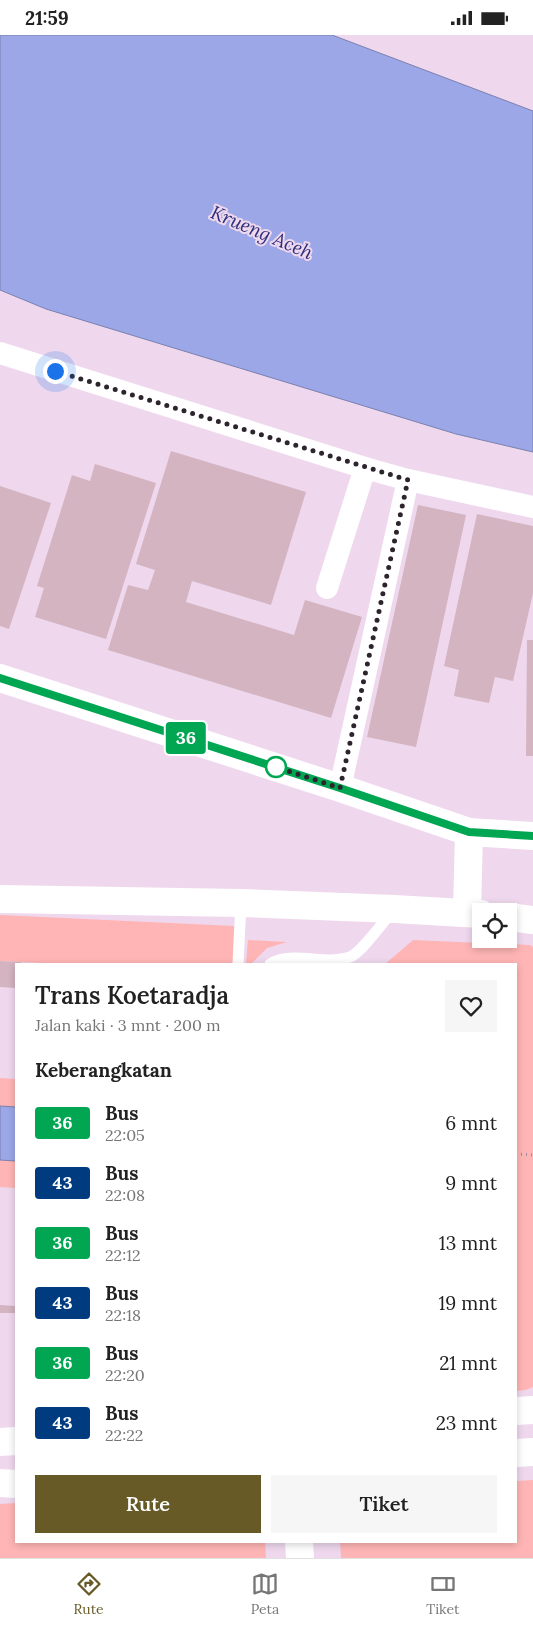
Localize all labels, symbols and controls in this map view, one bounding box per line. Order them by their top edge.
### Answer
text: 21:59 [25,6,69,30]
water label: Krueng Aceh [207,200,317,264]
your location [43,359,68,384]
line badge: 36 [164,722,208,754]
text: 36 [176,726,196,749]
unlabelled marker [265,756,287,778]
map controls [472,903,517,948]
button: locate [472,903,517,948]
text: Trans Koetaradja [35,980,229,1011]
button: heart [445,980,497,1032]
text: Jalan kaki · 3 mnt · 200 m [35,1015,220,1035]
text: Keberangkatan [35,1058,172,1082]
text: Bus [105,1101,138,1125]
text: 36 [52,1111,73,1134]
text: 6 mnt [445,1111,497,1135]
text: 22:05 [105,1125,145,1145]
text: Bus [105,1161,138,1185]
text: 43 [53,1171,72,1194]
text: 9 mnt [445,1171,497,1195]
text: 22:08 [105,1185,145,1205]
text: Bus [105,1221,138,1245]
text: 36 [52,1231,73,1254]
text: 13 mnt [439,1231,497,1255]
text: 22:12 [105,1245,141,1265]
text: Bus [105,1281,138,1305]
text: 43 [53,1291,72,1314]
text: 19 mnt [438,1291,497,1315]
text: 22:18 [105,1305,141,1325]
text: Bus [105,1341,138,1365]
text: 36 [52,1351,73,1374]
text: 21 mnt [439,1351,497,1375]
text: 22:20 [105,1365,145,1385]
text: Bus [105,1401,138,1425]
text: 43 [53,1411,72,1434]
text: 23 mnt [436,1411,497,1435]
text: 22:22 [105,1425,143,1445]
button: Rute [35,1475,261,1533]
button: Tiket [271,1475,497,1533]
tab: Rute [74,1570,104,1618]
tab: Peta [251,1570,279,1618]
tab: Tiket [426,1570,459,1618]

